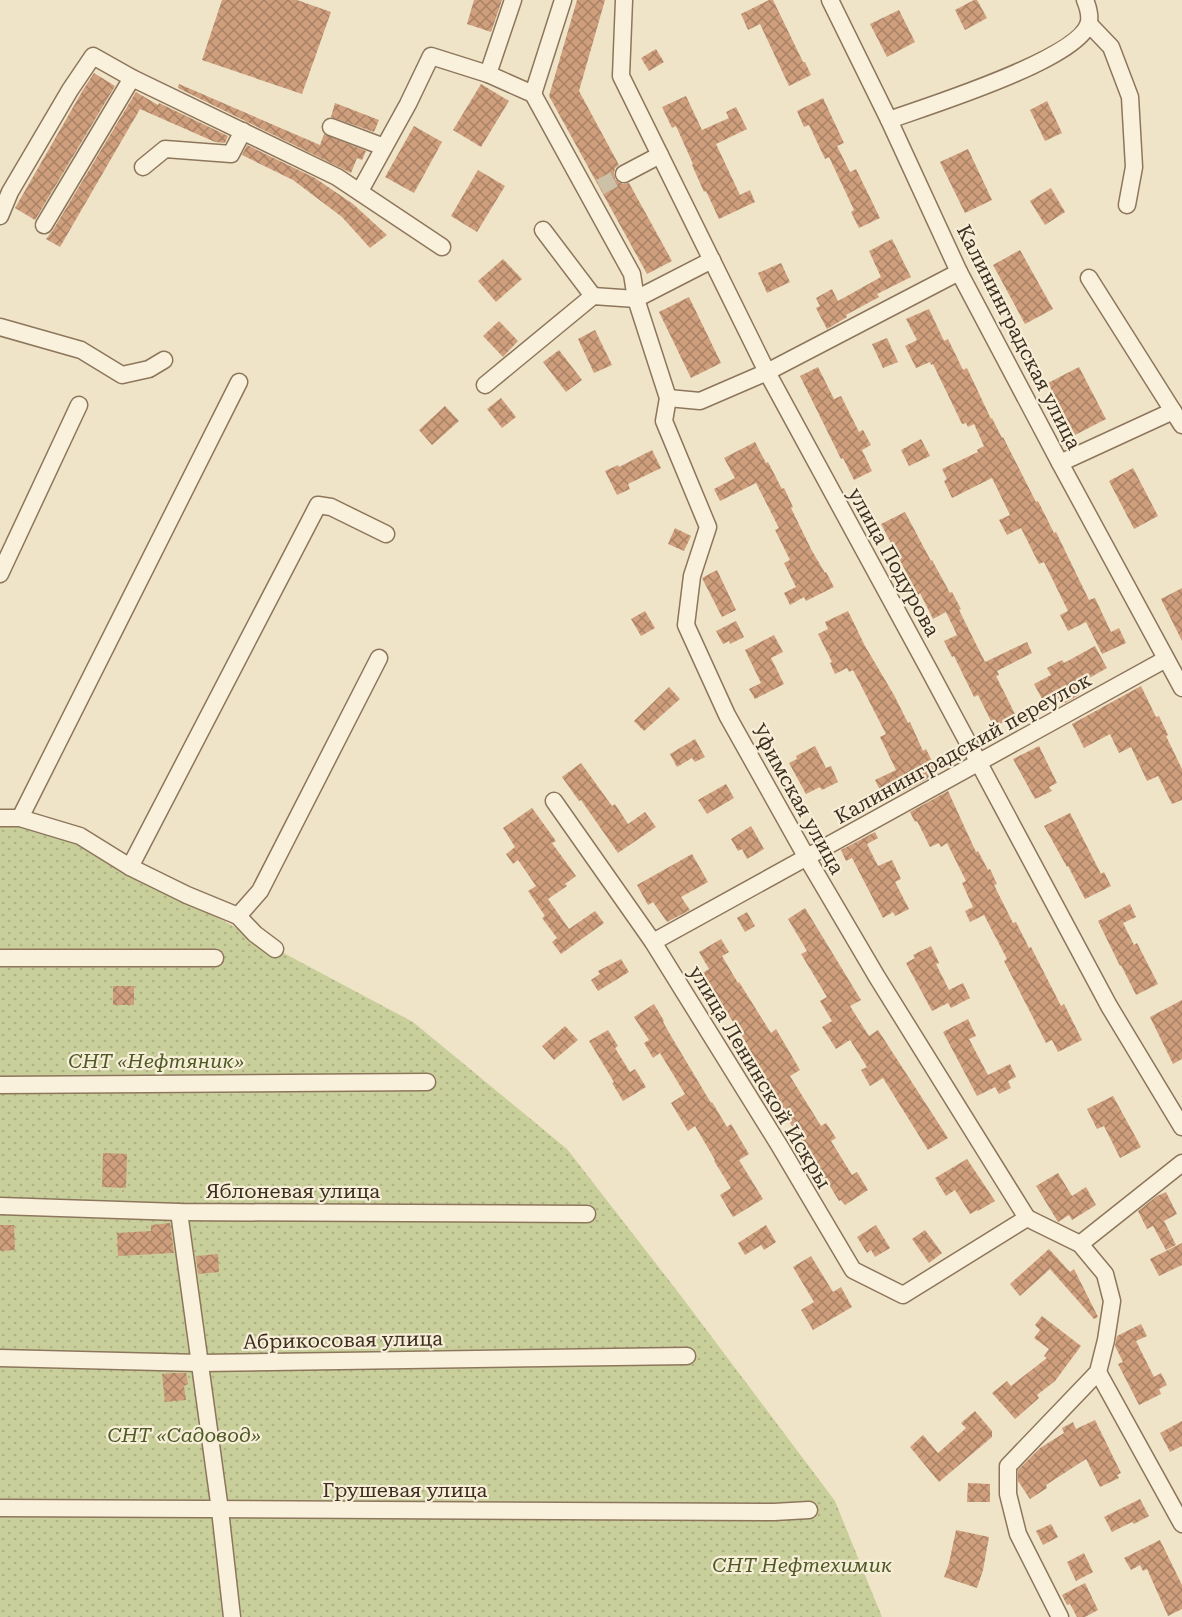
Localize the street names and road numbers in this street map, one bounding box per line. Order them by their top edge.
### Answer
street label: Калининградская улица [952,221,1086,454]
street label: улица Подурова [843,483,945,641]
street label: Калининградский переулок [830,667,1096,829]
street label: Уфимская улица [747,720,849,878]
street label: улица Ленинской Искры [684,961,836,1193]
street label: Яблоневая улица [206,1179,380,1203]
street label: Абрикосовая улица [243,1326,443,1354]
street label: Грушевая улица [323,1478,488,1502]

